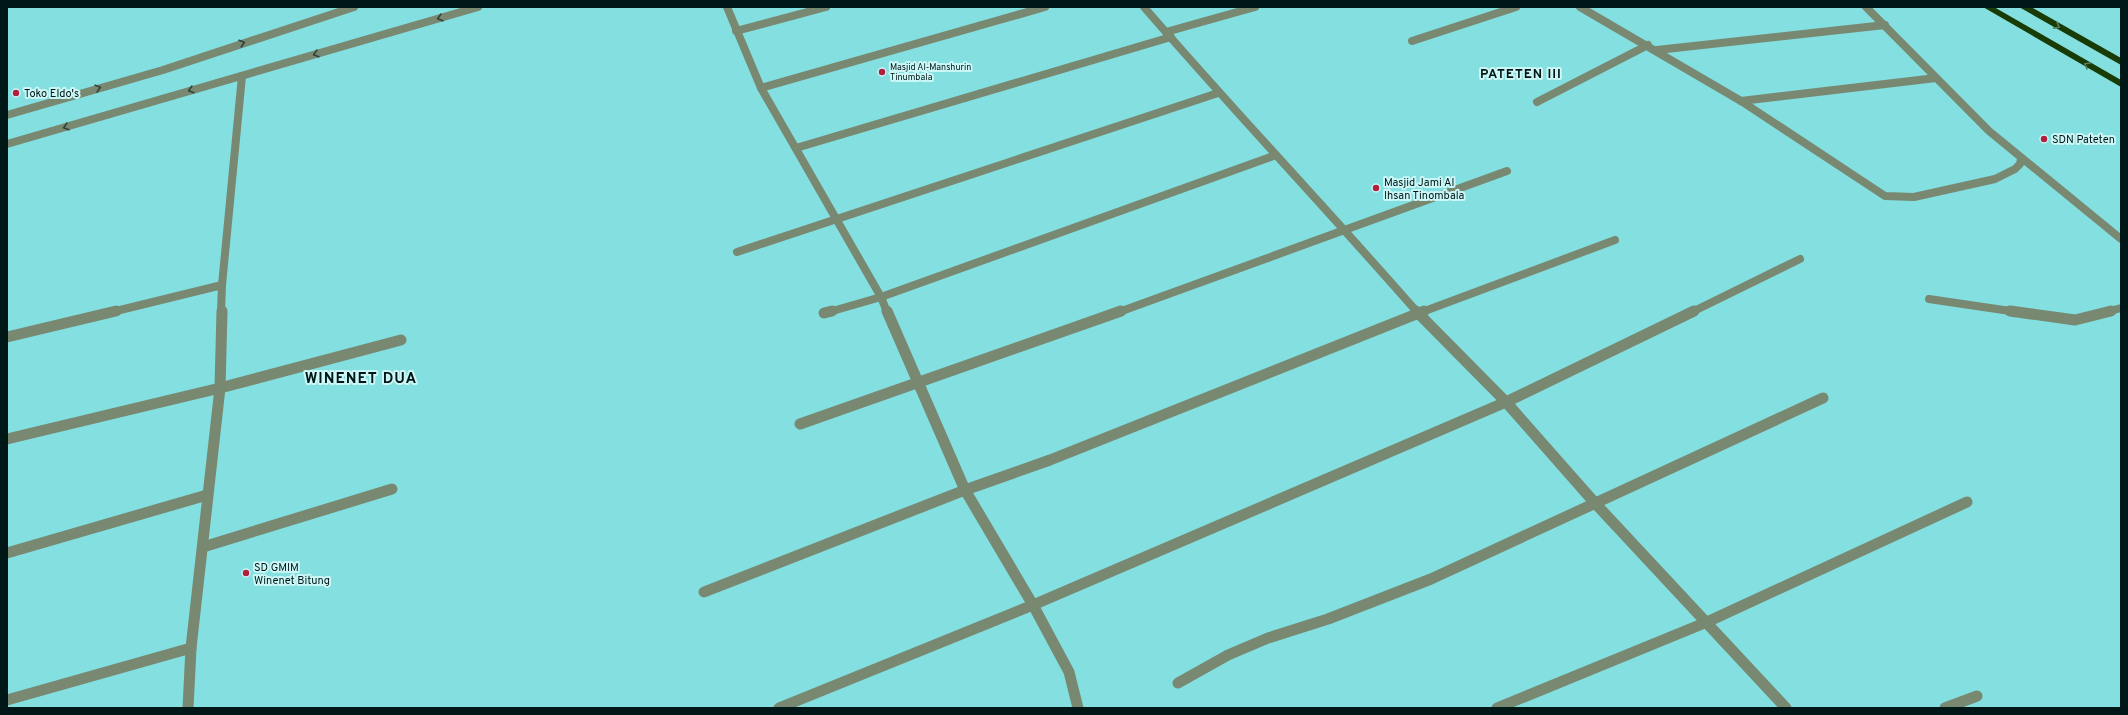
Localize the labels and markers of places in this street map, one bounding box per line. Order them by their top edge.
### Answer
place label: Masjid Al-Manshurin Tinumbala [890,62,971,83]
marker: Masjid Al-Manshurin Tinumbala [877,67,887,77]
place label: Toko Eldo's [24,87,79,101]
marker: Toko Eldo's [11,88,21,98]
place label: SDN Pateten [2052,133,2115,147]
marker: SDN Pateten [2039,134,2049,144]
place label: Masjid Jami Al Ihsan Tinombala [1384,176,1465,203]
marker: Masjid Jami Al Ihsan Tinombala [1371,183,1381,193]
place label: SD GMIM Winenet Bitung [254,561,330,588]
marker: SD GMIM Winenet Bitung [241,568,251,578]

